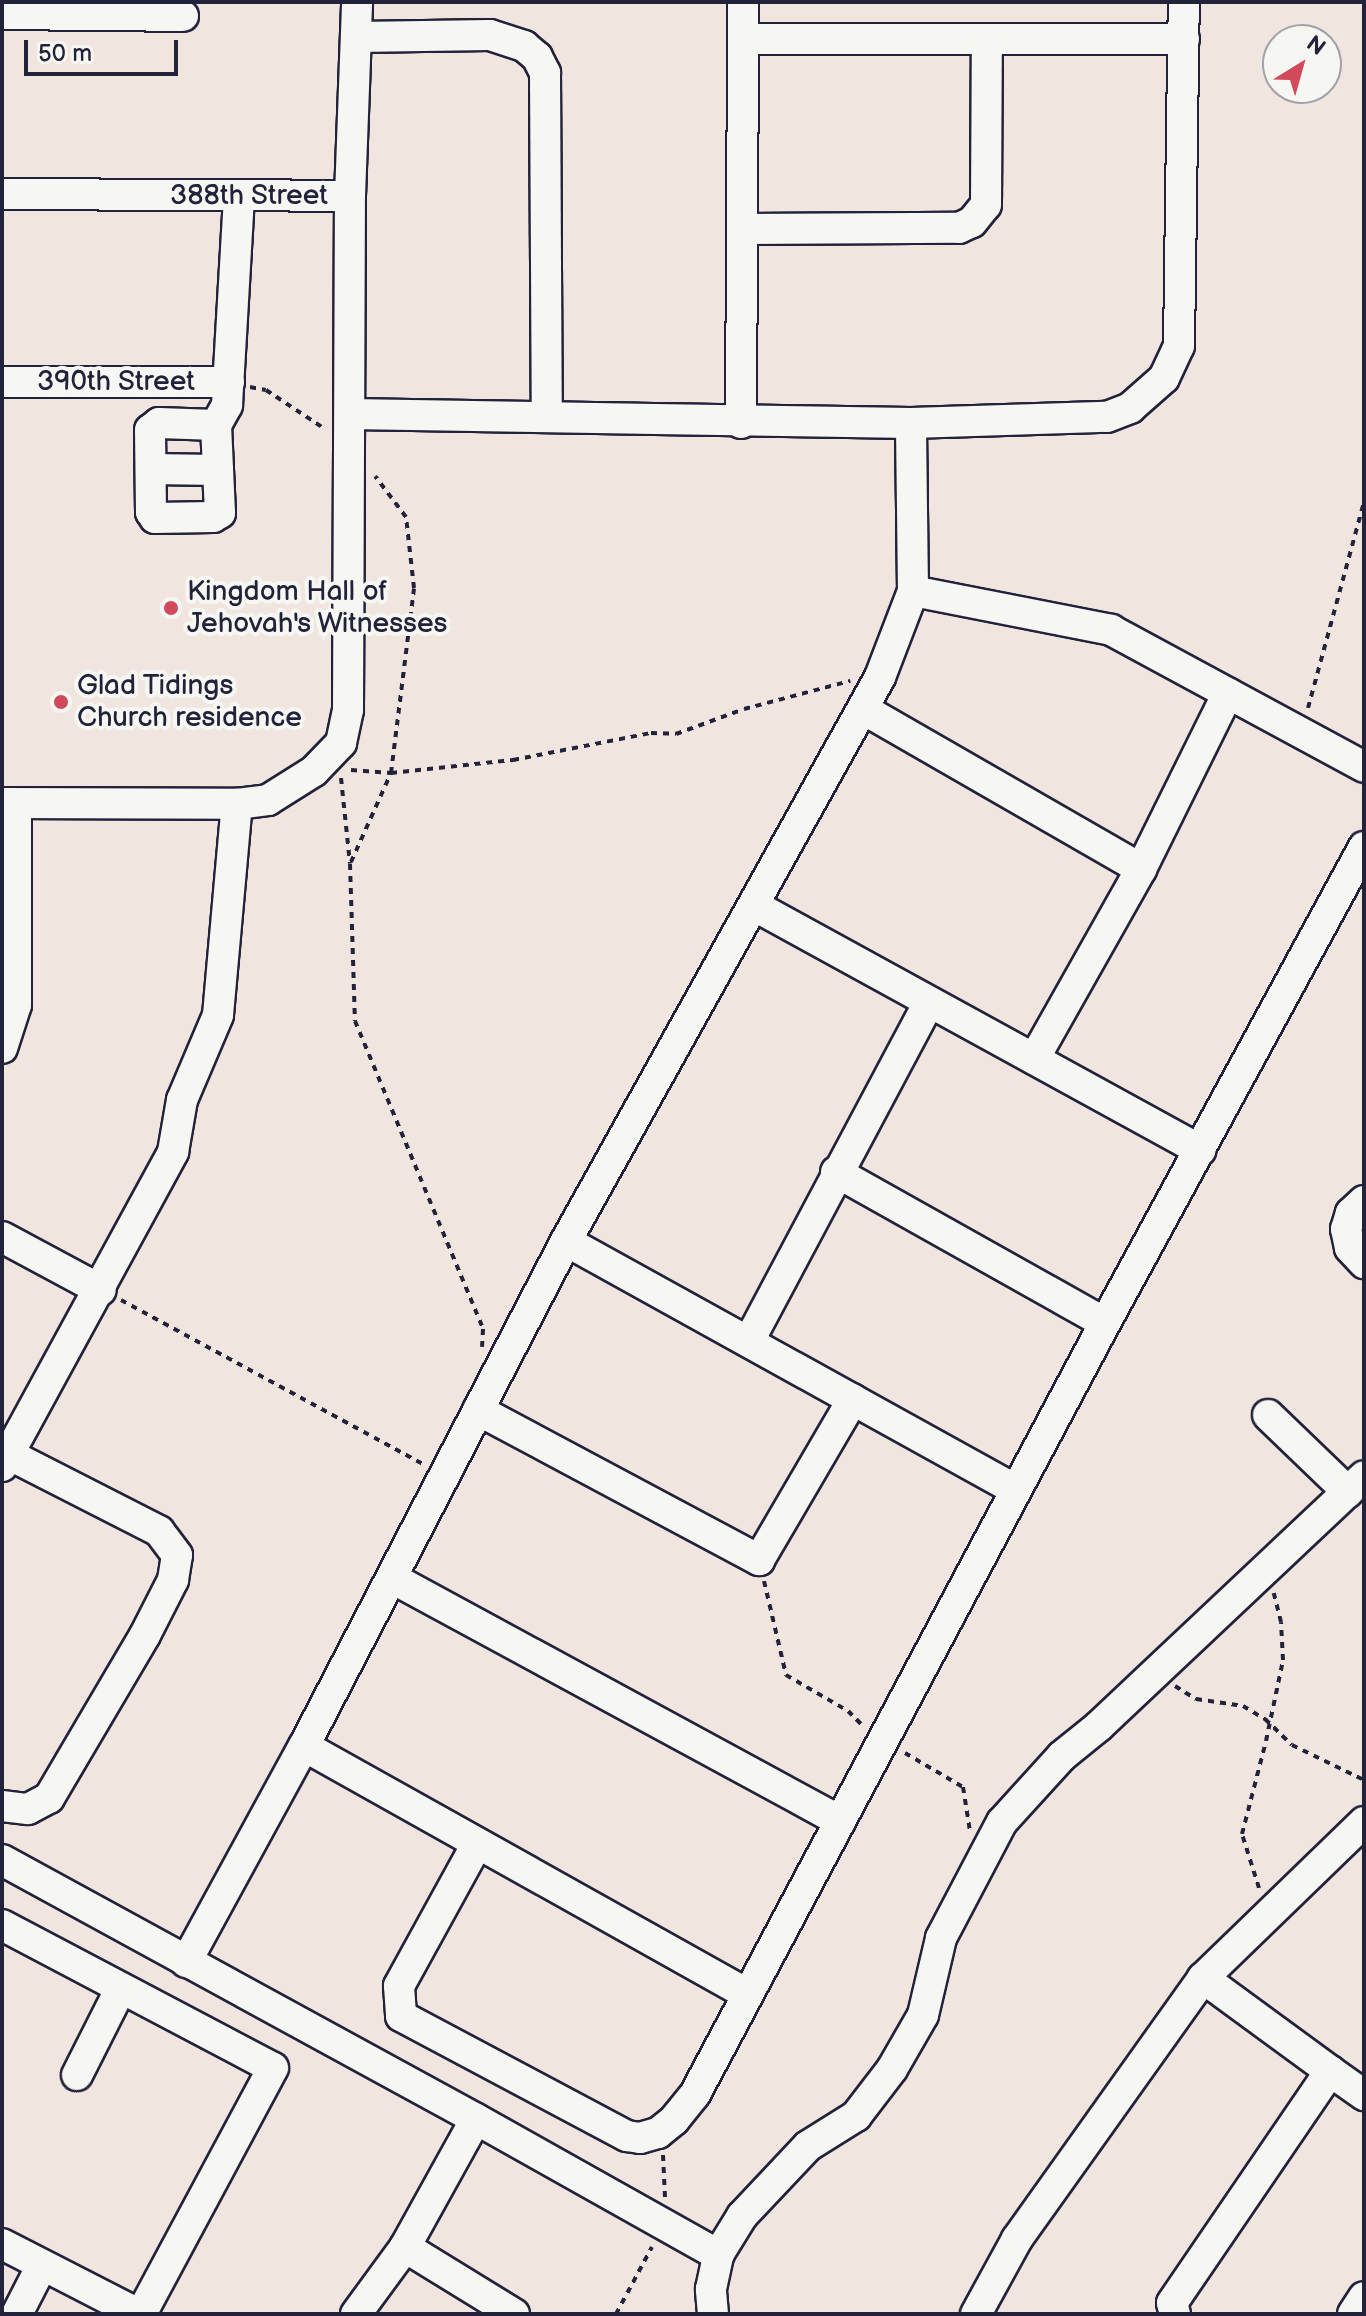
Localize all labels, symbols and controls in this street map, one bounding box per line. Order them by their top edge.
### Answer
scale bar [28,24,182,74]
north arrow [1262,24,1342,104]
text: N [1301,30,1330,62]
text: 50 m [38,39,92,68]
street label: 388th Street [170,179,328,213]
street label: 390th Street [37,365,195,399]
place label: Kingdom Hall of Jehovah's Witnesses [187,575,449,641]
marker: Kingdom Hall of Jehovah's Witnesses [162,599,180,617]
place label: Glad Tidings Church residence [77,669,302,735]
marker: Glad Tidings Church residence [52,693,70,711]

